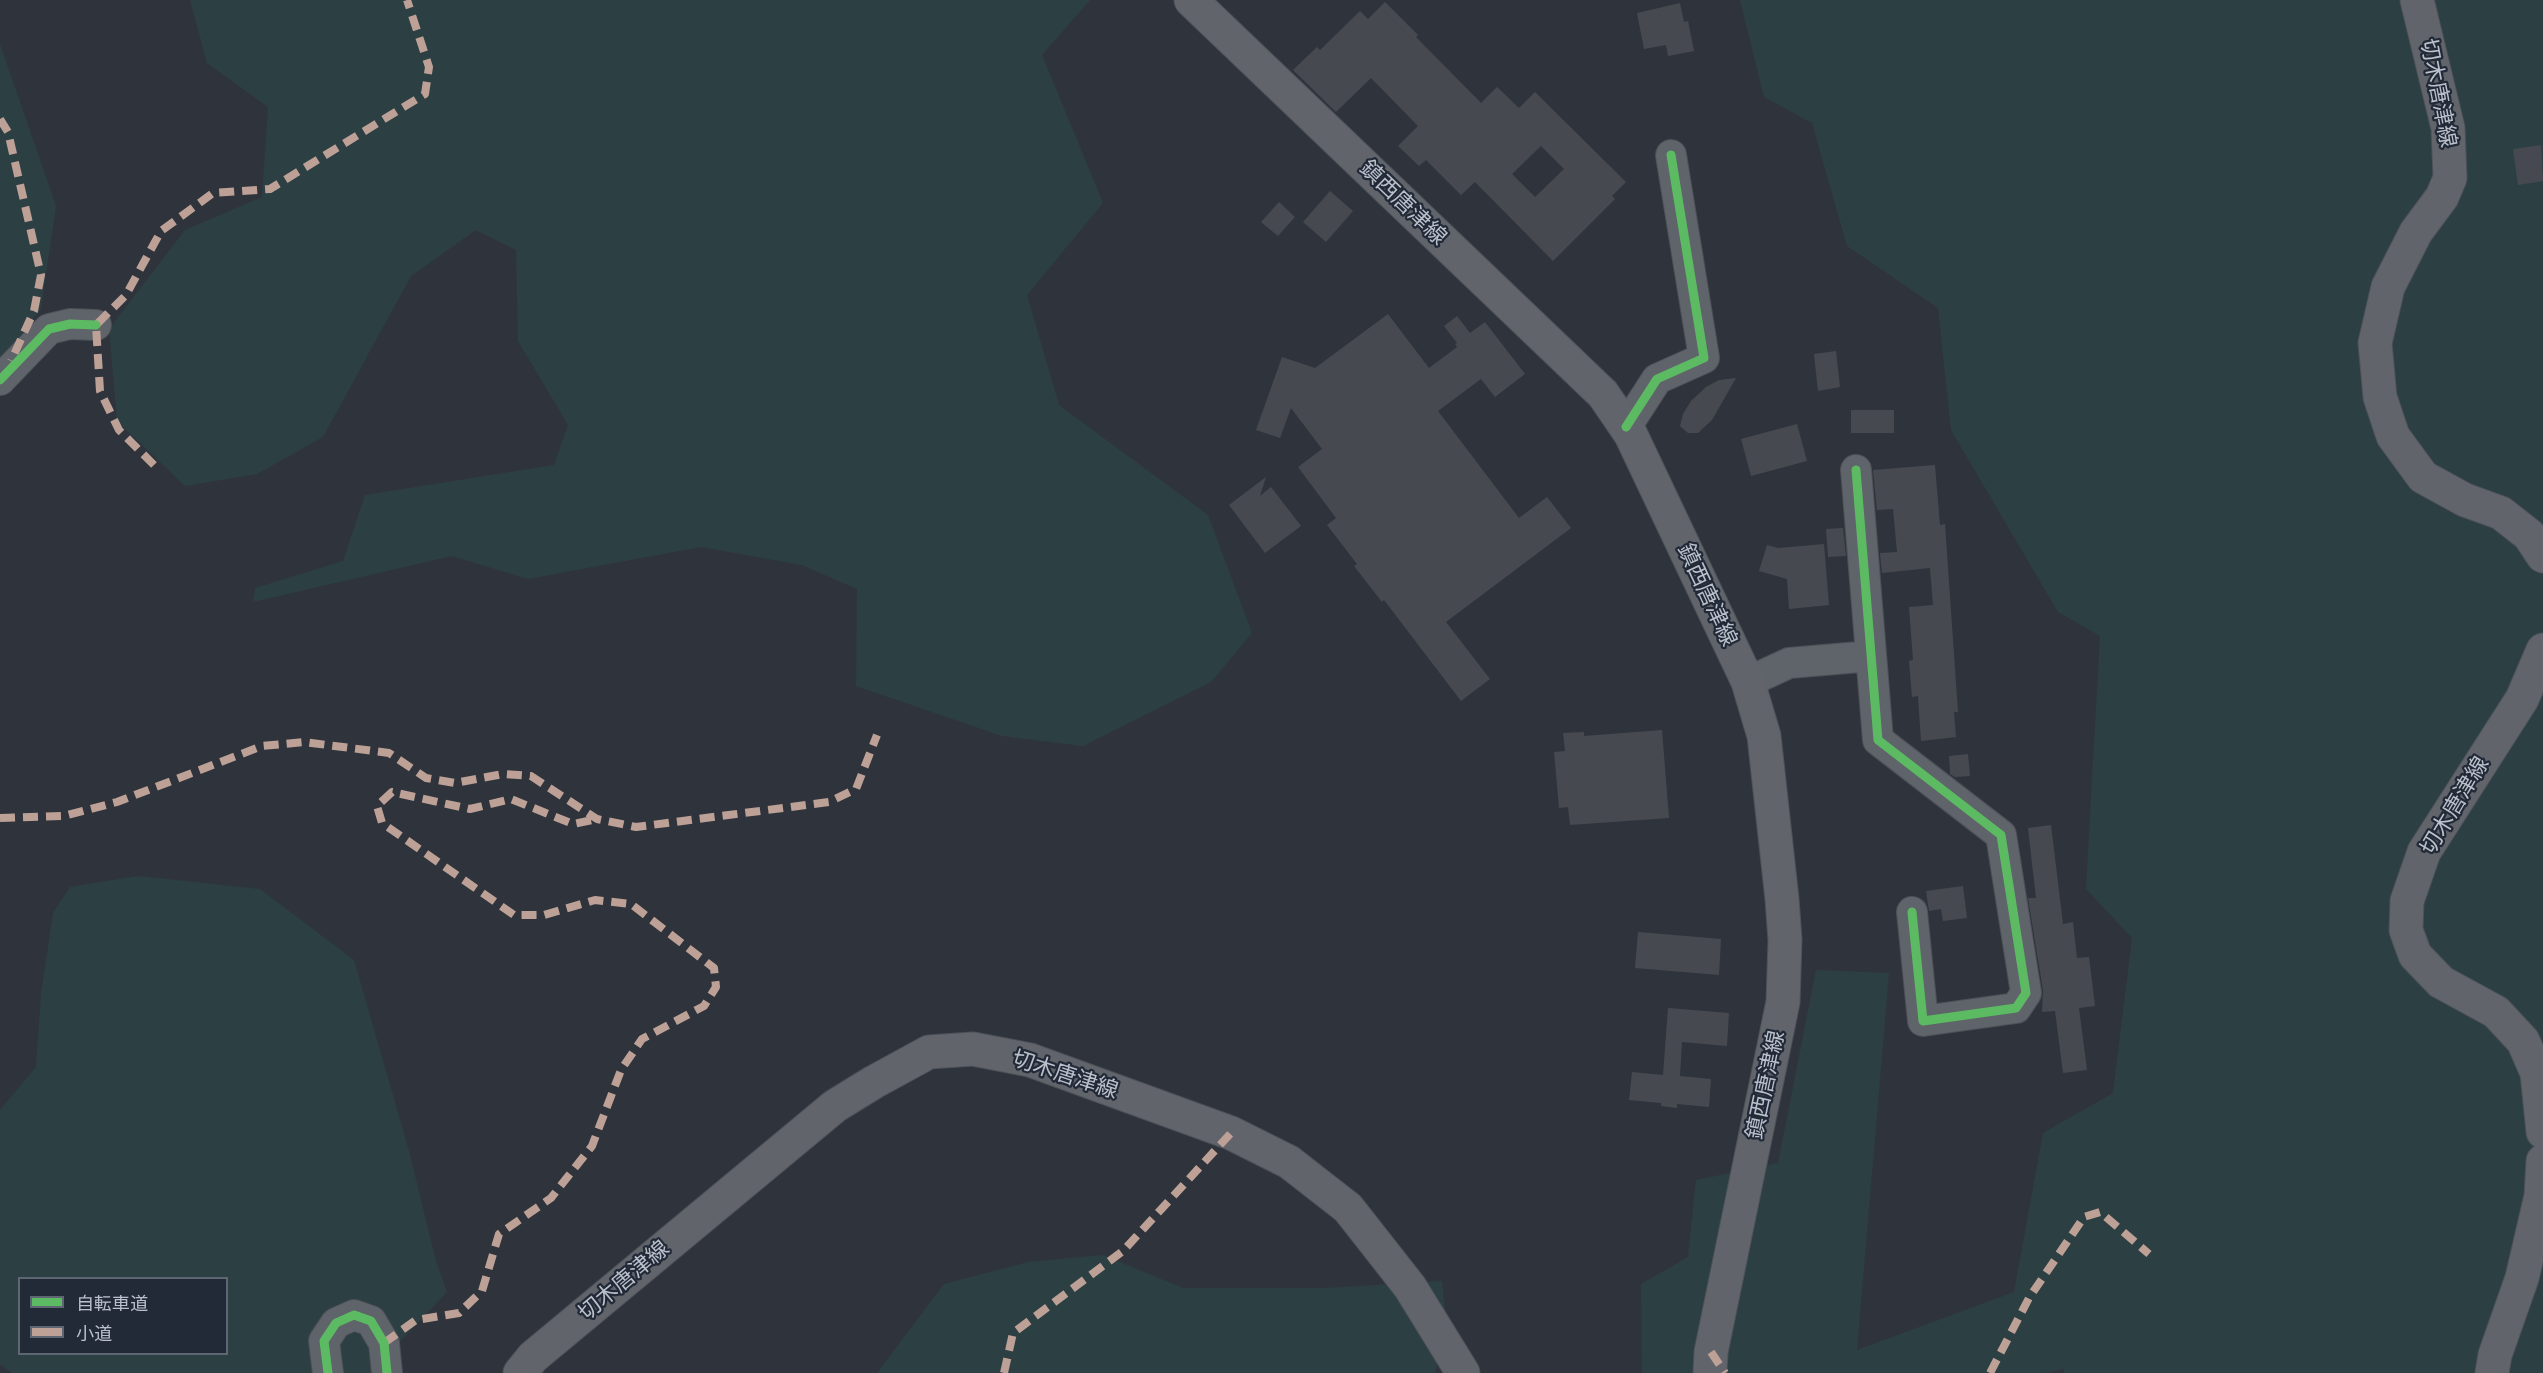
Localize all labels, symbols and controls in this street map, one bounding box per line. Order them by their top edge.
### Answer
street label: 切木唐津線 [2415,36,2461,150]
street label: 鎮西唐津線 [1354,155,1452,251]
street label: 鎮西唐津線 [1672,540,1742,650]
street label: 切木唐津線 [2415,752,2495,860]
street label: 鎮西唐津線 [1742,1028,1790,1142]
street label: 切木唐津線 [1009,1045,1121,1105]
street label: 切木唐津線 [573,1236,675,1326]
legend [18,1277,228,1355]
text: 自転車道 [76,1292,148,1315]
text: 小道 [76,1322,112,1345]

